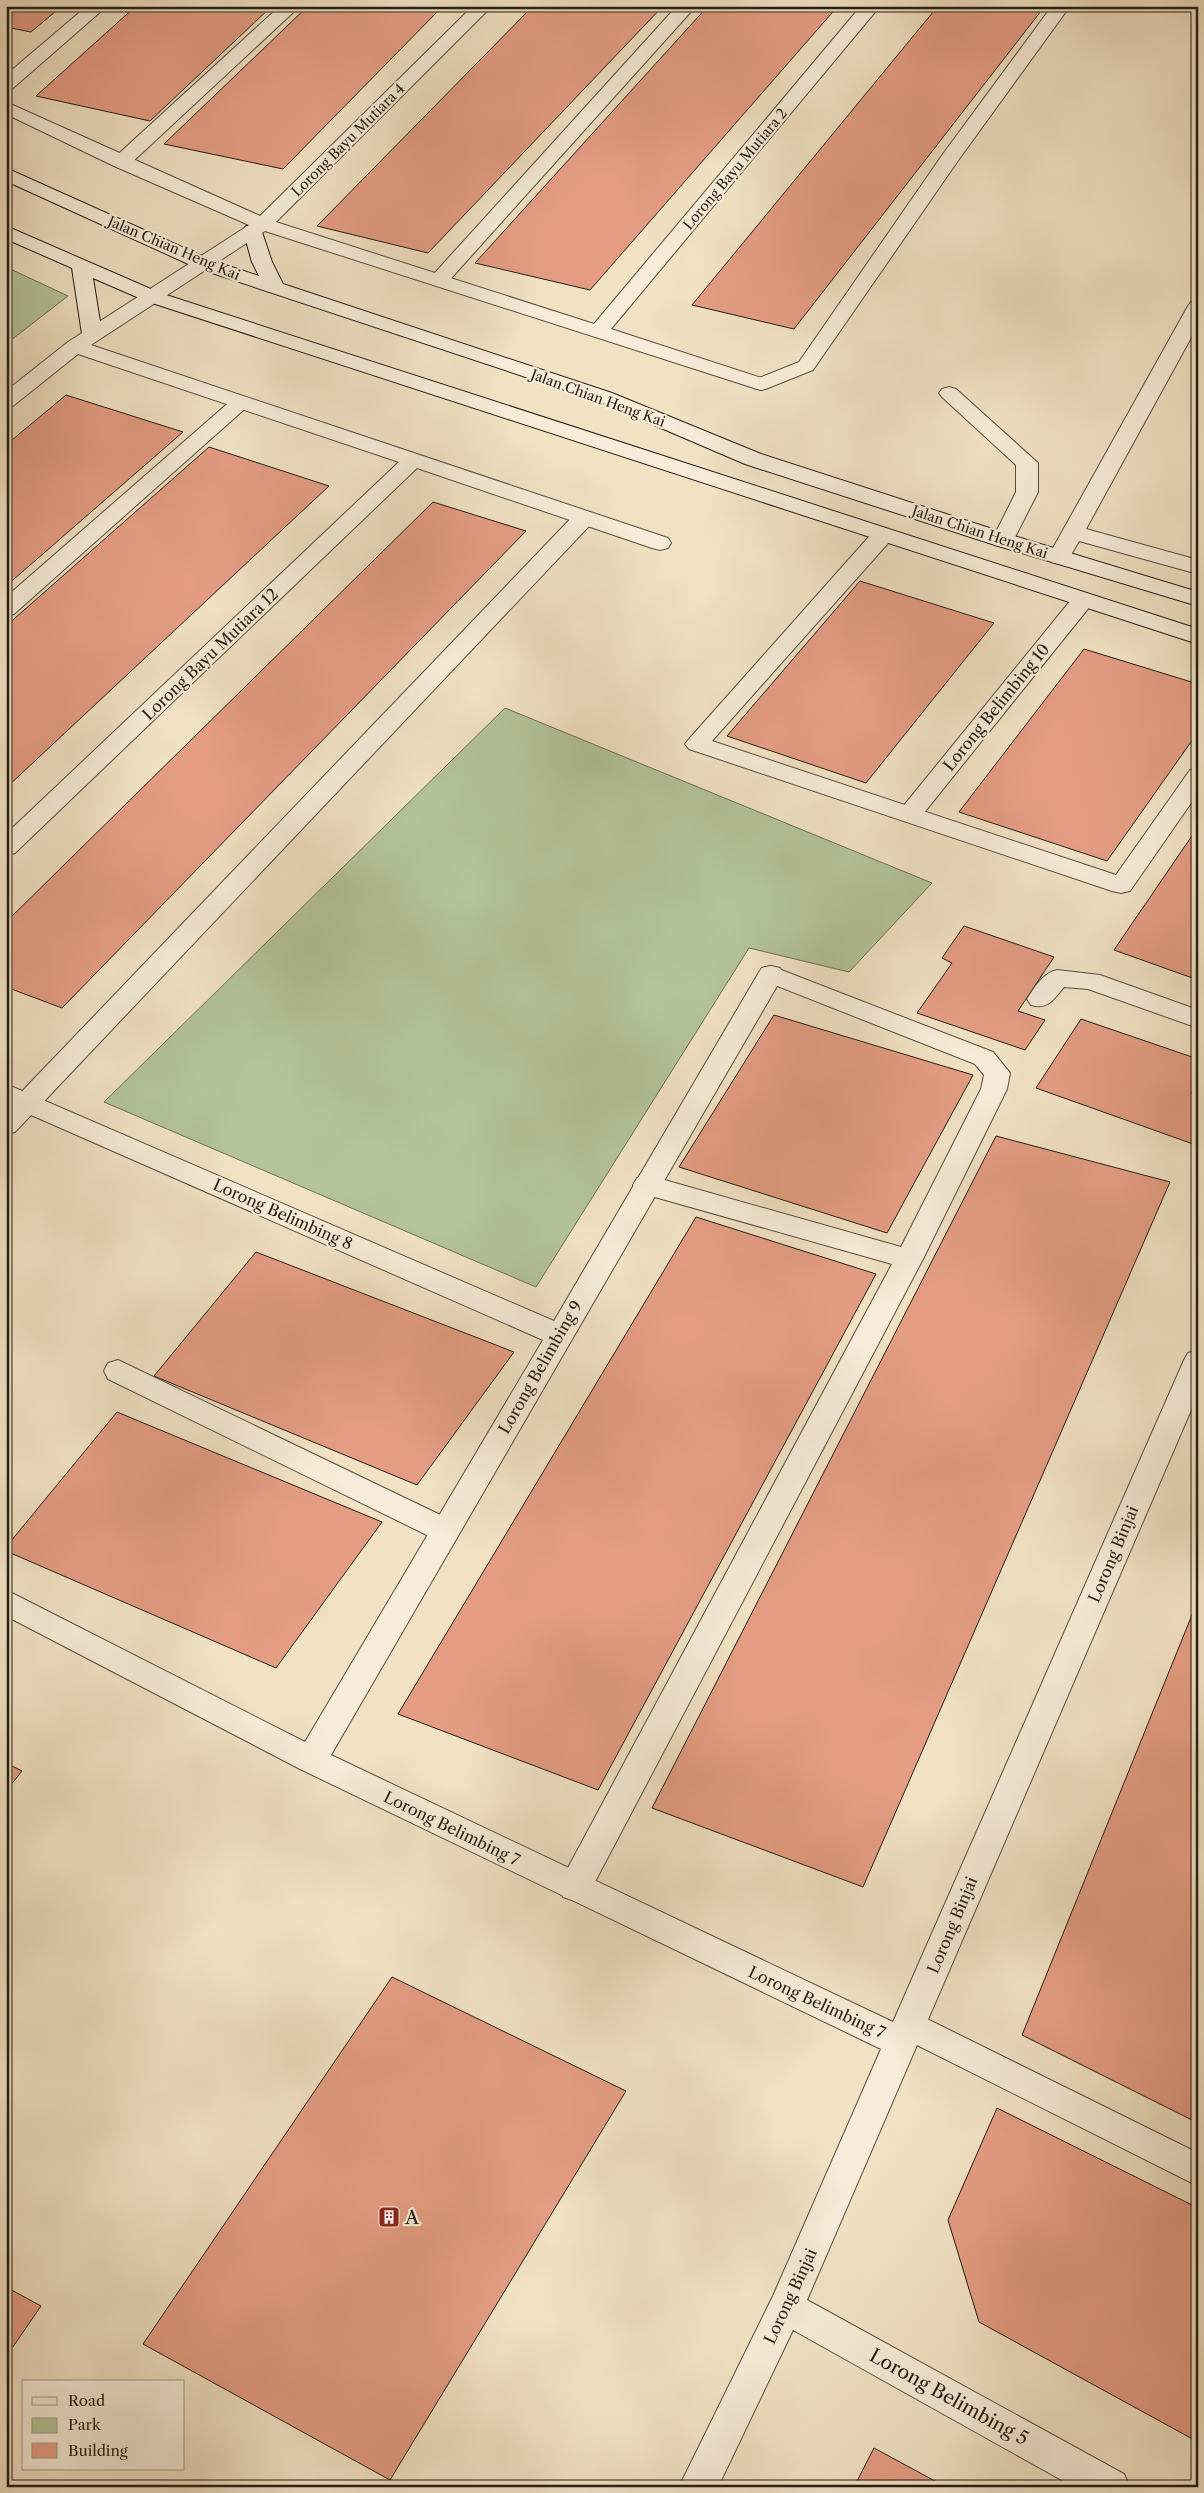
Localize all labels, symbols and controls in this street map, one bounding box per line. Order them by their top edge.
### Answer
street label: Lorong Bayu Mutiara 4 [288,80,408,200]
street label: Lorong Bayu Mutiara 2 [679,105,791,233]
street label: Jalan Chian Heng Kai [103,211,243,284]
street label: Jalan Chian Heng Kai [526,365,668,431]
street label: Jalan Chian Heng Kai [908,501,1050,562]
street label: Lorong Bayu Mutiara 12 [138,584,282,724]
street label: Lorong Belimbing 10 [938,639,1054,775]
street label: Lorong Belimbing 8 [210,1174,356,1254]
street label: Lorong Belimbing 9 [494,1297,586,1437]
street label: Lorong Binjai [1084,1502,1142,1605]
street label: Lorong Belimbing 7 [381,1786,524,1870]
street label: Lorong Binjai [923,1873,981,1976]
street label: Lorong Belimbing 7 [745,1961,889,2043]
building icon: A [377,2205,401,2229]
place label: A [404,2206,420,2229]
street label: Lorong Binjai [759,2245,821,2347]
street label: Lorong Belimbing 5 [866,2344,1032,2450]
legend [22,2380,185,2470]
text: Road [68,2391,105,2410]
text: Park [68,2415,102,2434]
text: Building [68,2441,128,2460]

